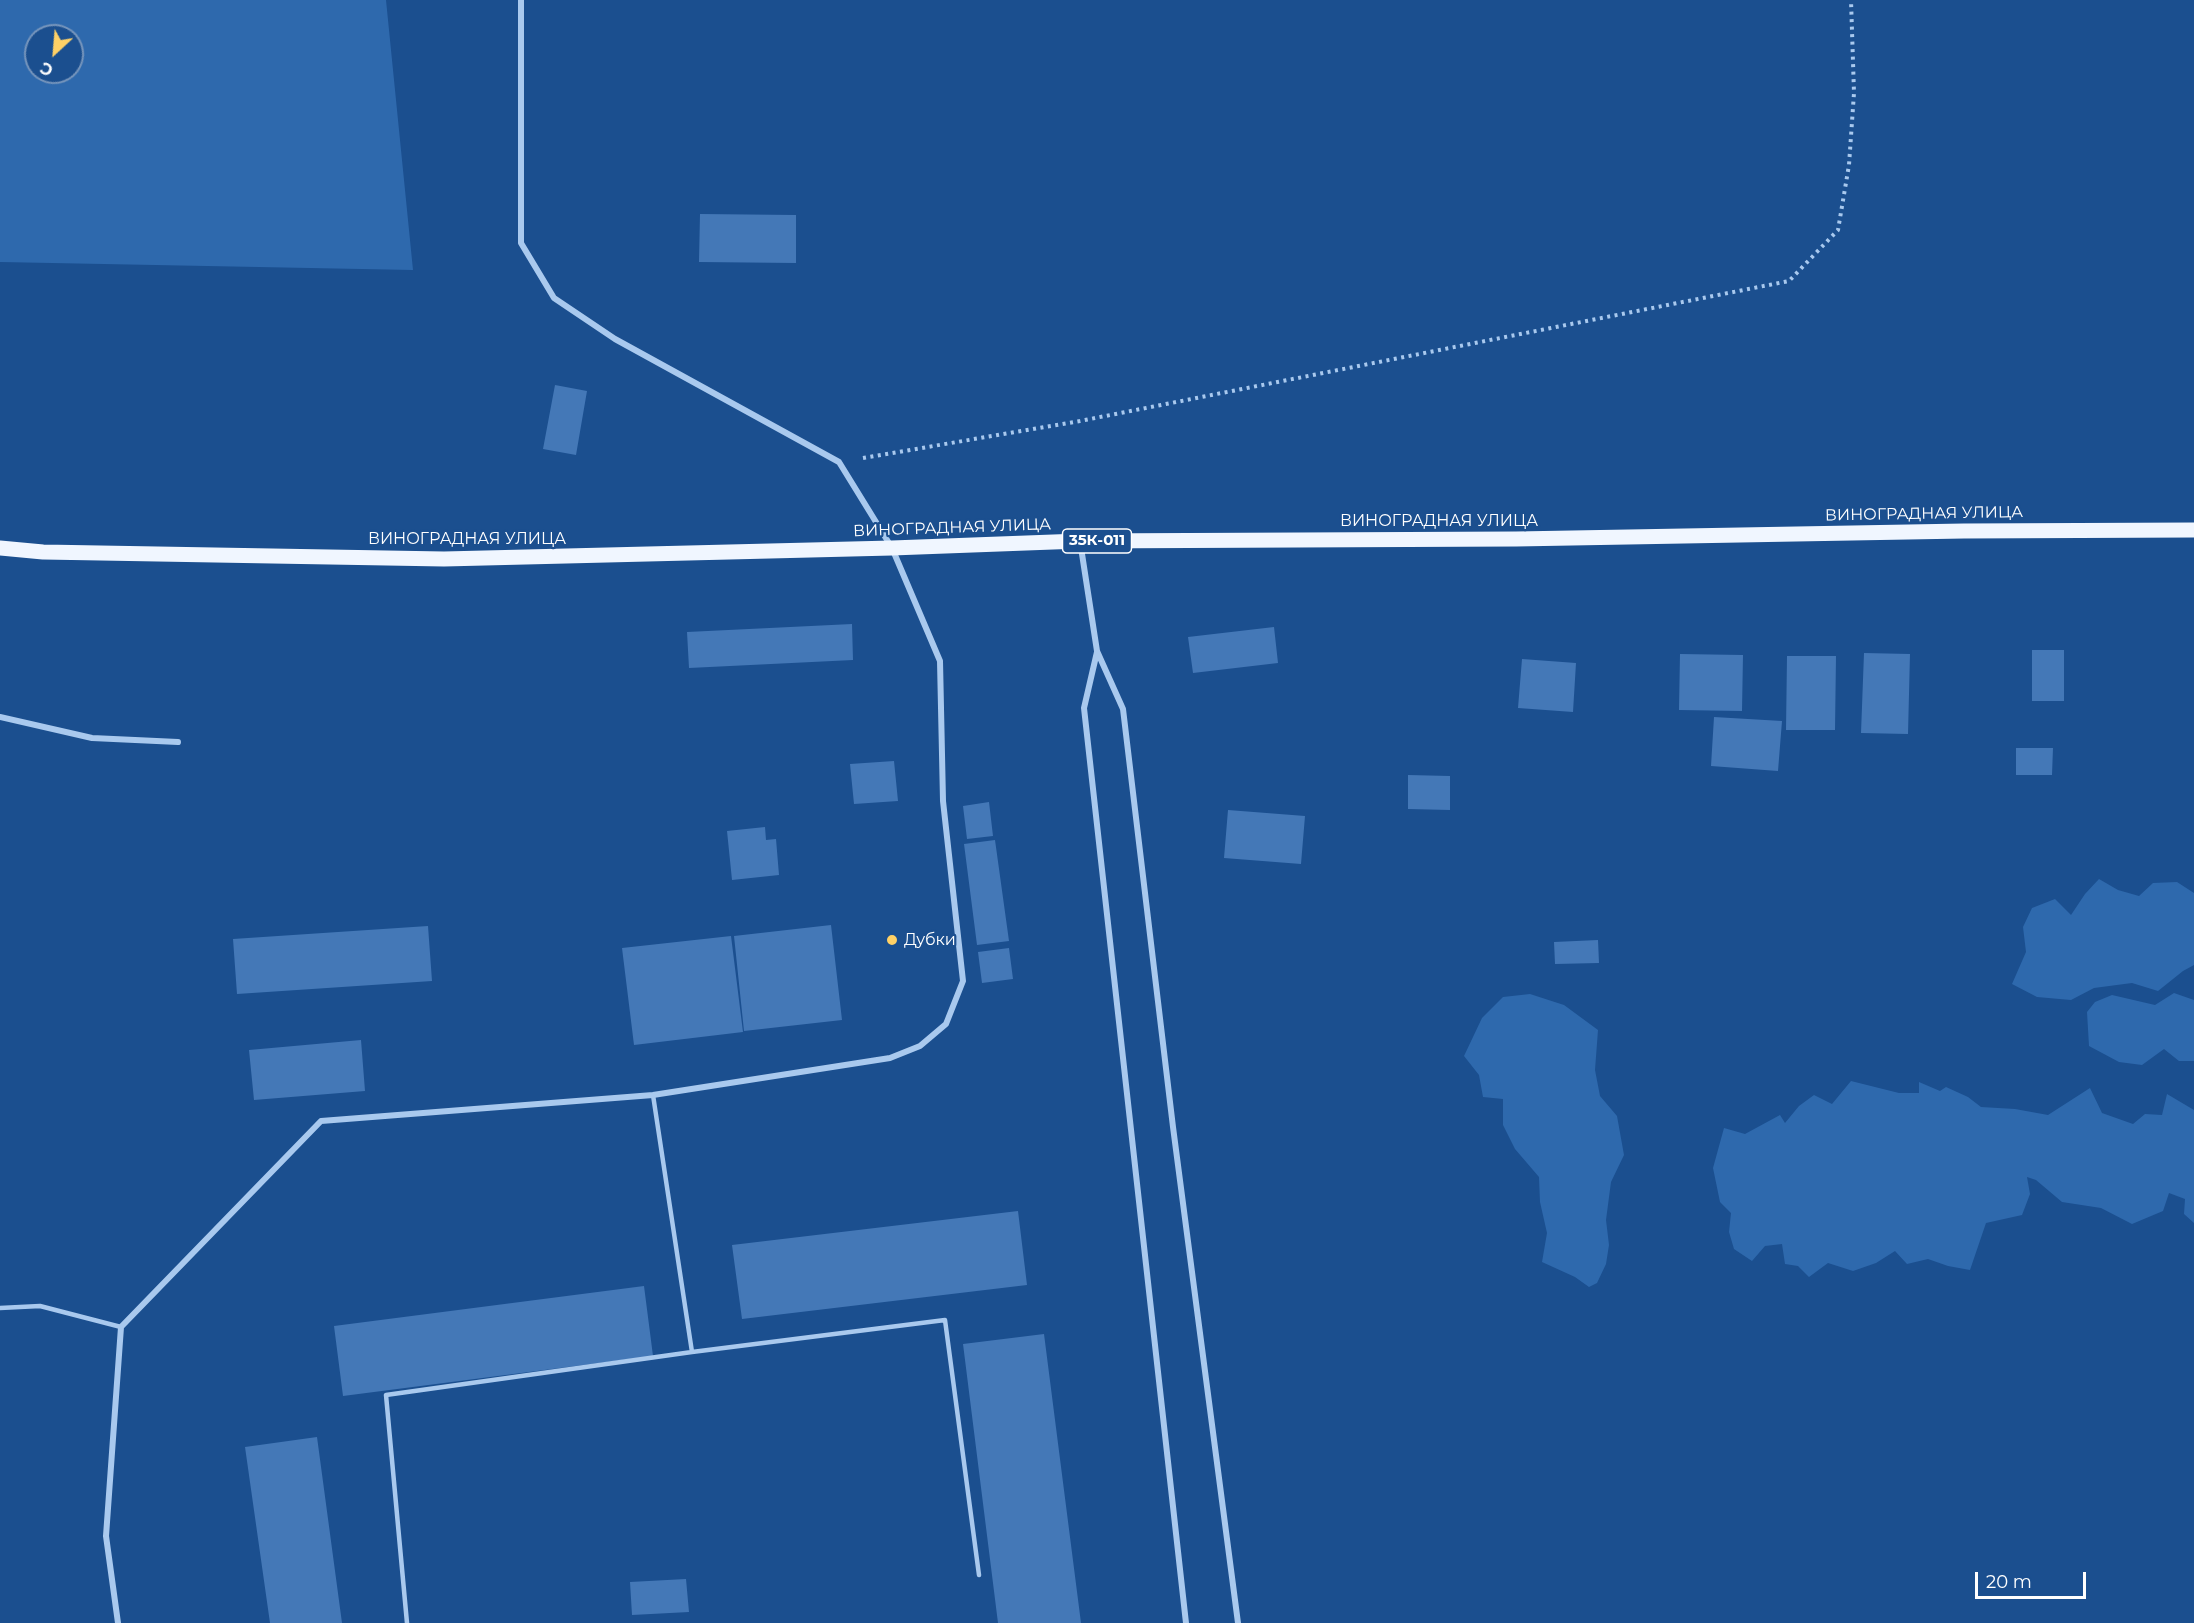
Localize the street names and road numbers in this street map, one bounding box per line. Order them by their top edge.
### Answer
street label: ВИНОГРАДНАЯ УЛИЦА [1825,503,2023,525]
street label: ВИНОГРАДНАЯ УЛИЦА [1340,511,1538,531]
street label: ВИНОГРАДНАЯ УЛИЦА [853,515,1051,541]
street label: ВИНОГРАДНАЯ УЛИЦА [368,529,566,549]
road number: 35К-011 [1062,529,1132,553]

